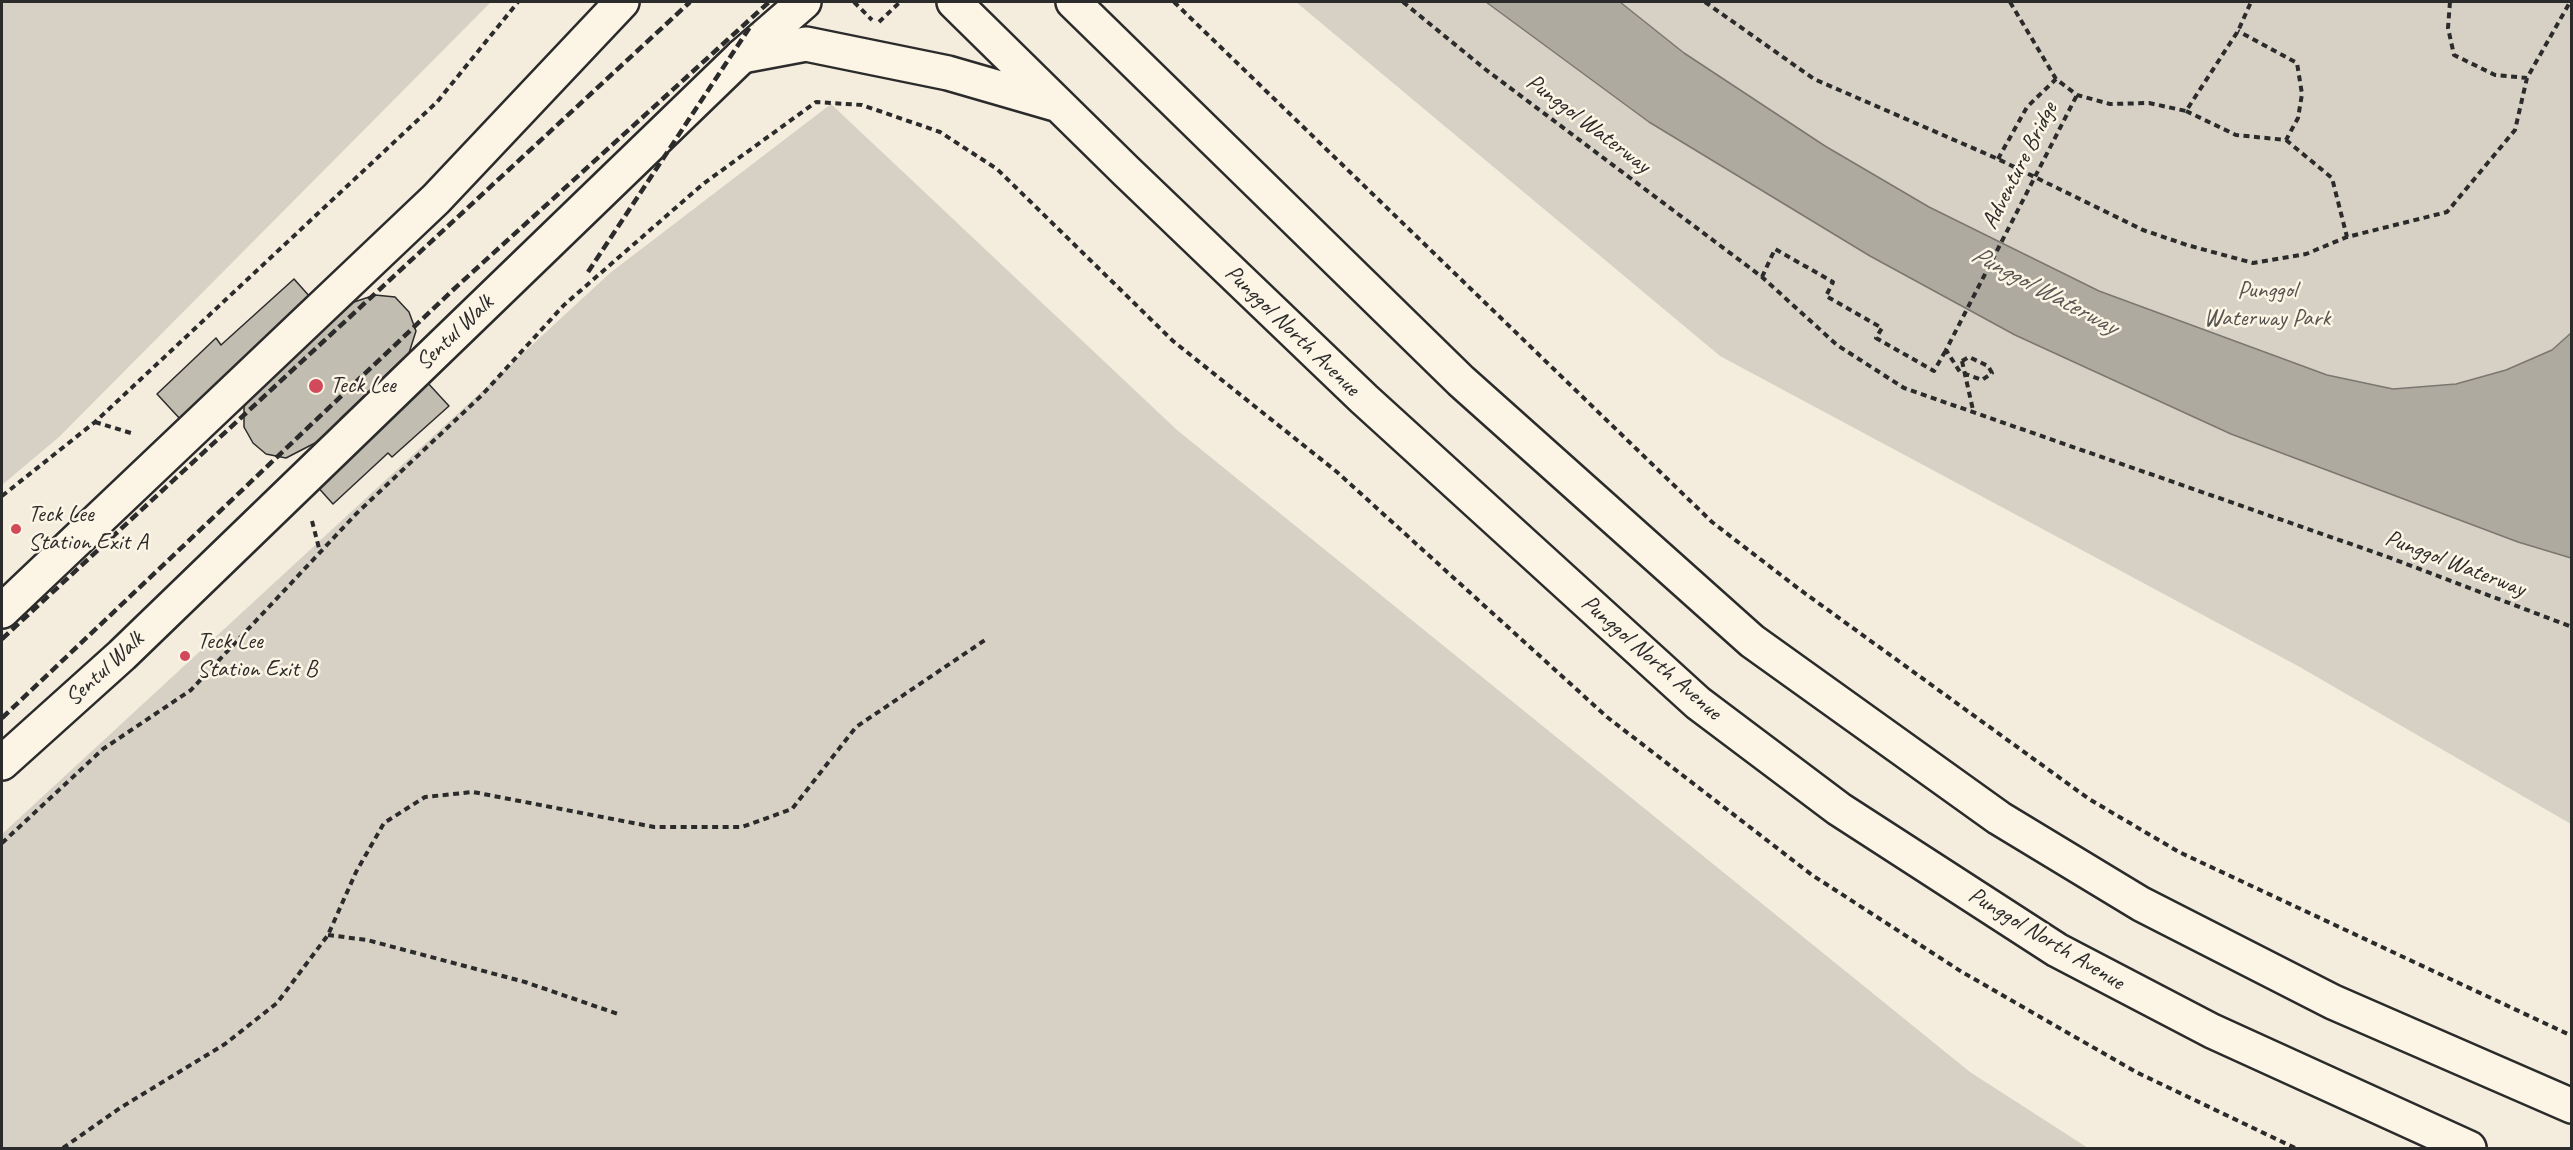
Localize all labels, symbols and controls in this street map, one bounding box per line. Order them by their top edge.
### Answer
street label: Punggol Waterway [1520,68,1656,180]
street label: Adventure Bridge [1976,98,2064,234]
water label: Punggol Waterway [1966,240,2122,342]
street label: Punggol North Avenue [1218,259,1366,403]
park label: Punggol Waterway Park [2204,277,2330,333]
street label: Sentul Walk [410,289,500,377]
place label: Teck Lee [330,372,396,400]
marker: Teck Lee [307,377,325,395]
place label: Teck Lee Station Exit A [28,501,148,557]
marker: Teck Lee Station Exit A [9,522,23,536]
street label: Punggol Waterway [2381,524,2529,604]
street label: Punggol North Avenue [1575,589,1727,727]
street label: Sentul Walk [60,625,150,713]
place label: Teck Lee Station Exit B [197,628,317,684]
marker: Teck Lee Station Exit B [178,649,192,663]
street label: Punggol North Avenue [1963,881,2129,997]

